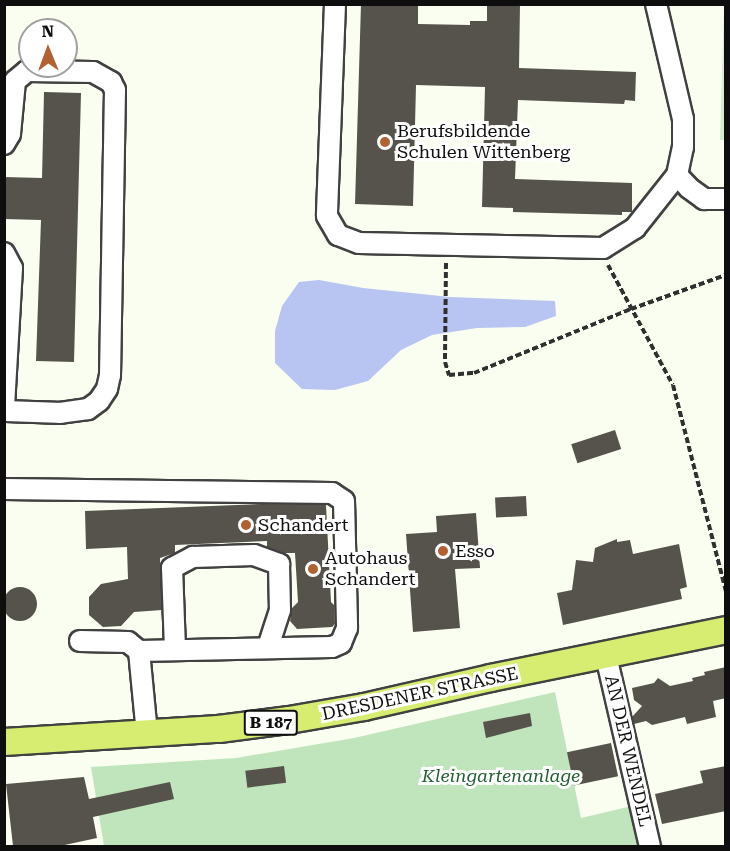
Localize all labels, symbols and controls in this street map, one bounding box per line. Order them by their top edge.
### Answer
north arrow [18,18,78,78]
text: N [41,22,54,41]
place label: Berufsbildende Schulen Wittenberg [397,121,570,164]
marker: Berufsbildende Schulen Wittenberg [378,135,392,149]
place label: Schandert [258,514,348,536]
marker: Schandert [239,518,253,532]
place label: Esso [455,540,495,562]
marker: Esso [436,544,450,558]
place label: Autohaus Schandert [325,548,415,590]
marker: Autohaus Schandert [306,562,320,576]
street label: DRESDENER STRASSE [320,663,520,725]
street label: AN DER WENDEL [600,673,656,829]
road number: B 187 [242,710,300,736]
park label: Kleingartenanlage [422,765,580,787]

